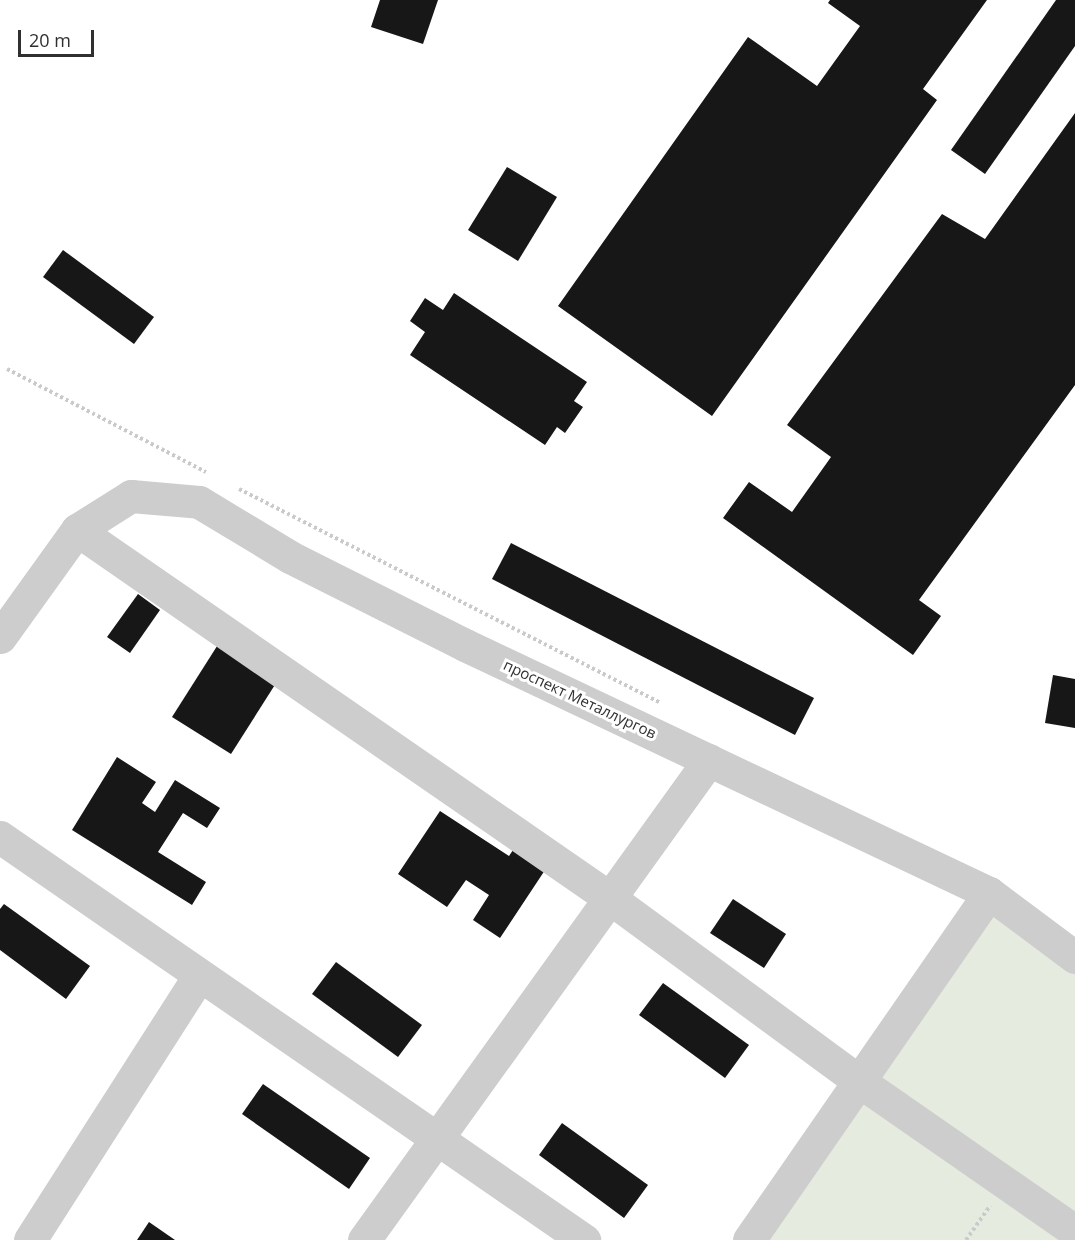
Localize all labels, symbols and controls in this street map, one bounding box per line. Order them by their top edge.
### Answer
scale bar [21,18,98,56]
text: 20 m [29,28,71,52]
street label: проспект Металлургов [501,656,659,742]

